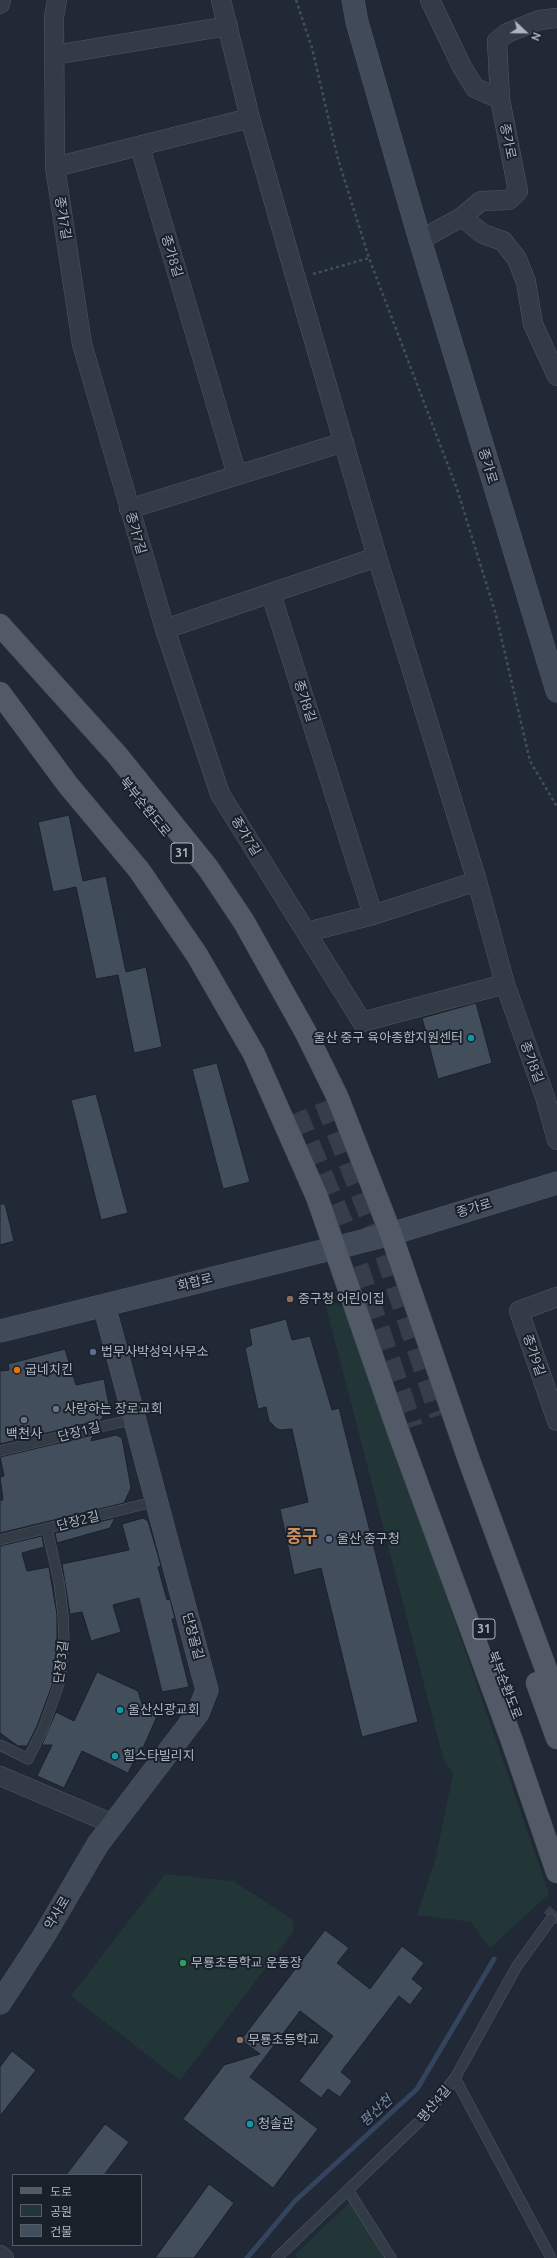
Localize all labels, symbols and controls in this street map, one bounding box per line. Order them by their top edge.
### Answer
north arrow [505,12,545,52]
text: N [529,30,543,43]
street label: 종가로 [497,122,519,160]
street label: 종가7길 [52,195,74,241]
street label: 종가8길 [158,233,186,279]
street label: 종가로 [475,447,501,485]
street label: 종가7길 [123,510,149,556]
street label: 종가8길 [291,678,319,724]
street label: 북부순환도로 [116,774,174,840]
street label: 종가7길 [228,814,264,858]
road number: 31 [171,843,193,863]
place label: 울산 중구 육아종합지원센터 [314,1030,463,1046]
marker: 울산 중구 육아종합지원센터 [466,1033,476,1043]
street label: 종가8길 [517,1039,547,1085]
street label: 종가로 [455,1195,493,1221]
street label: 화합로 [176,1270,214,1294]
place label: 중구청 어린이집 [298,1291,385,1307]
marker: 중구청 어린이집 [285,1294,295,1304]
street label: 종가9길 [520,1332,548,1378]
place label: 법무사박성익사무소 [101,1344,209,1360]
marker: 법무사박성익사무소 [88,1347,98,1357]
place label: 굽네치킨 [25,1362,73,1378]
marker: 굽네치킨 [12,1365,22,1375]
place label: 사랑하는 장로교회 [64,1401,163,1417]
marker: 사랑하는 장로교회 [51,1404,61,1414]
marker: 백천사 [19,1415,29,1425]
street label: 단장1길 [56,1419,102,1445]
place label: 백천사 [6,1426,42,1442]
street label: 단장2길 [55,1508,101,1534]
district label: 중구 [286,1526,318,1546]
place label: 울산 중구청 [337,1531,400,1547]
marker: 울산 중구청 [324,1534,334,1544]
street label: 단장골길 [179,1611,207,1661]
road number: 31 [473,1619,495,1639]
street label: 단장3길 [51,1640,71,1684]
street label: 북부순환도로 [485,1649,525,1721]
place label: 울산신광교회 [128,1702,200,1718]
marker: 울산신광교회 [115,1705,125,1715]
place label: 힐스타빌리지 [123,1748,195,1764]
marker: 힐스타빌리지 [110,1751,120,1761]
street label: 약사로 [41,1894,73,1932]
place label: 무룡초등학교 운동장 [191,1955,302,1971]
marker: 무룡초등학교 운동장 [178,1958,188,1968]
place label: 무룡초등학교 [248,2032,320,2048]
marker: 무룡초등학교 [235,2035,245,2045]
street label: 평산4길 [414,2082,454,2126]
water label: 평산천 [356,2092,396,2130]
place label: 청솔관 [258,2116,294,2132]
marker: 청솔관 [245,2119,255,2129]
legend [12,2174,142,2246]
text: 도로 [50,2185,72,2198]
text: 공원 [50,2205,72,2218]
text: 건물 [50,2225,72,2238]

